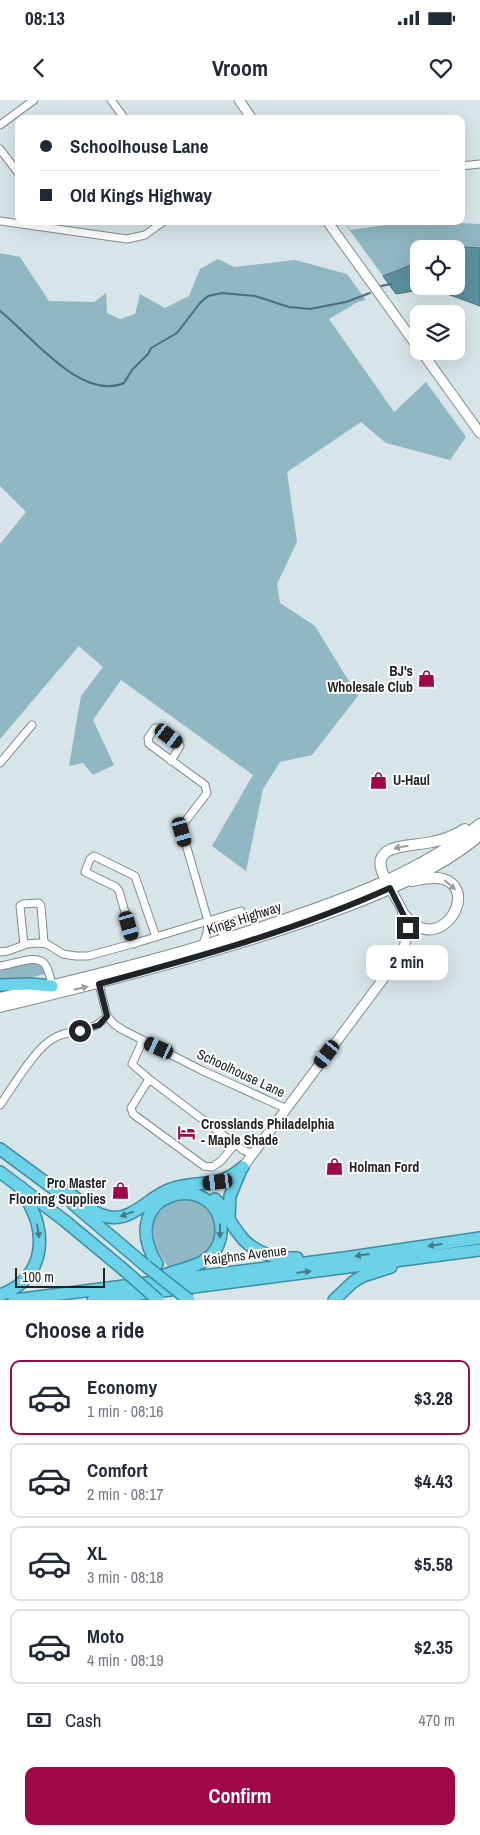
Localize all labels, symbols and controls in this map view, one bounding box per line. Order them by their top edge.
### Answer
text: 08:13 [25,5,65,31]
text: Vroom [212,53,268,83]
icon: back [25,54,53,82]
icon: heart [427,54,455,82]
text: Schoolhouse Lane [70,133,209,159]
text: Old Kings Highway [70,182,212,208]
map controls [410,240,465,360]
button: locate [410,240,465,295]
button: layers [410,305,465,360]
place label: BJ's Wholesale Club [328,662,413,696]
shop icon: BJ's Wholesale Club [417,669,437,689]
car [152,721,185,751]
shop icon: U-Haul [369,770,389,790]
place label: U-Haul [393,771,430,789]
car [170,816,193,848]
one-way arrow [392,844,408,852]
one-way arrow [443,879,456,890]
street label: Kings Highway [204,897,284,938]
car [117,910,140,942]
route end [397,917,419,939]
callout: 2 min [367,946,449,980]
text: 2 min [390,951,424,973]
one-way arrow [74,984,89,992]
route start [69,1020,91,1042]
car [142,1035,175,1061]
car [311,1038,342,1070]
street label: Schoolhouse Lane [194,1045,288,1101]
place label: Crosslands Philadelphia - Maple Shade [201,1115,335,1149]
hotel icon: Crosslands Philadelphia - Maple Shade [177,1122,197,1142]
shop icon: Holman Ford [325,1157,345,1177]
place label: Holman Ford [349,1158,419,1176]
car [202,1173,233,1191]
place label: Pro Master Flooring Supplies [9,1174,107,1208]
shop icon: Pro Master Flooring Supplies [110,1181,130,1201]
one-way arrow [119,1210,134,1218]
one-way arrow [34,1223,42,1239]
one-way arrow [216,1224,224,1240]
street label: Kaighns Avenue [202,1241,288,1269]
one-way arrow [427,1241,443,1249]
one-way arrow [354,1252,370,1260]
scale bar [15,1265,105,1288]
text: 100 m [22,1268,54,1286]
one-way arrow [296,1268,312,1276]
text: Choose a ride [25,1315,144,1345]
text: Economy [87,1374,157,1400]
icon: car [27,1375,72,1420]
text: $3.28 [414,1385,453,1411]
text: 1 min · 08:16 [87,1400,164,1422]
text: Comfort [87,1457,148,1483]
icon: car [27,1458,72,1503]
text: $4.43 [414,1468,453,1494]
text: 2 min · 08:17 [87,1483,164,1505]
text: XL [87,1540,107,1566]
icon: car [27,1541,72,1586]
text: $5.58 [414,1551,453,1577]
text: 3 min · 08:18 [87,1566,164,1588]
text: Moto [87,1623,124,1649]
icon: car [27,1624,72,1669]
text: $2.35 [414,1634,453,1660]
text: 4 min · 08:19 [87,1649,164,1671]
icon: cash [25,1706,53,1734]
text: Cash [65,1707,101,1733]
text: 470 m [419,1709,455,1731]
button: Confirm [25,1767,455,1825]

